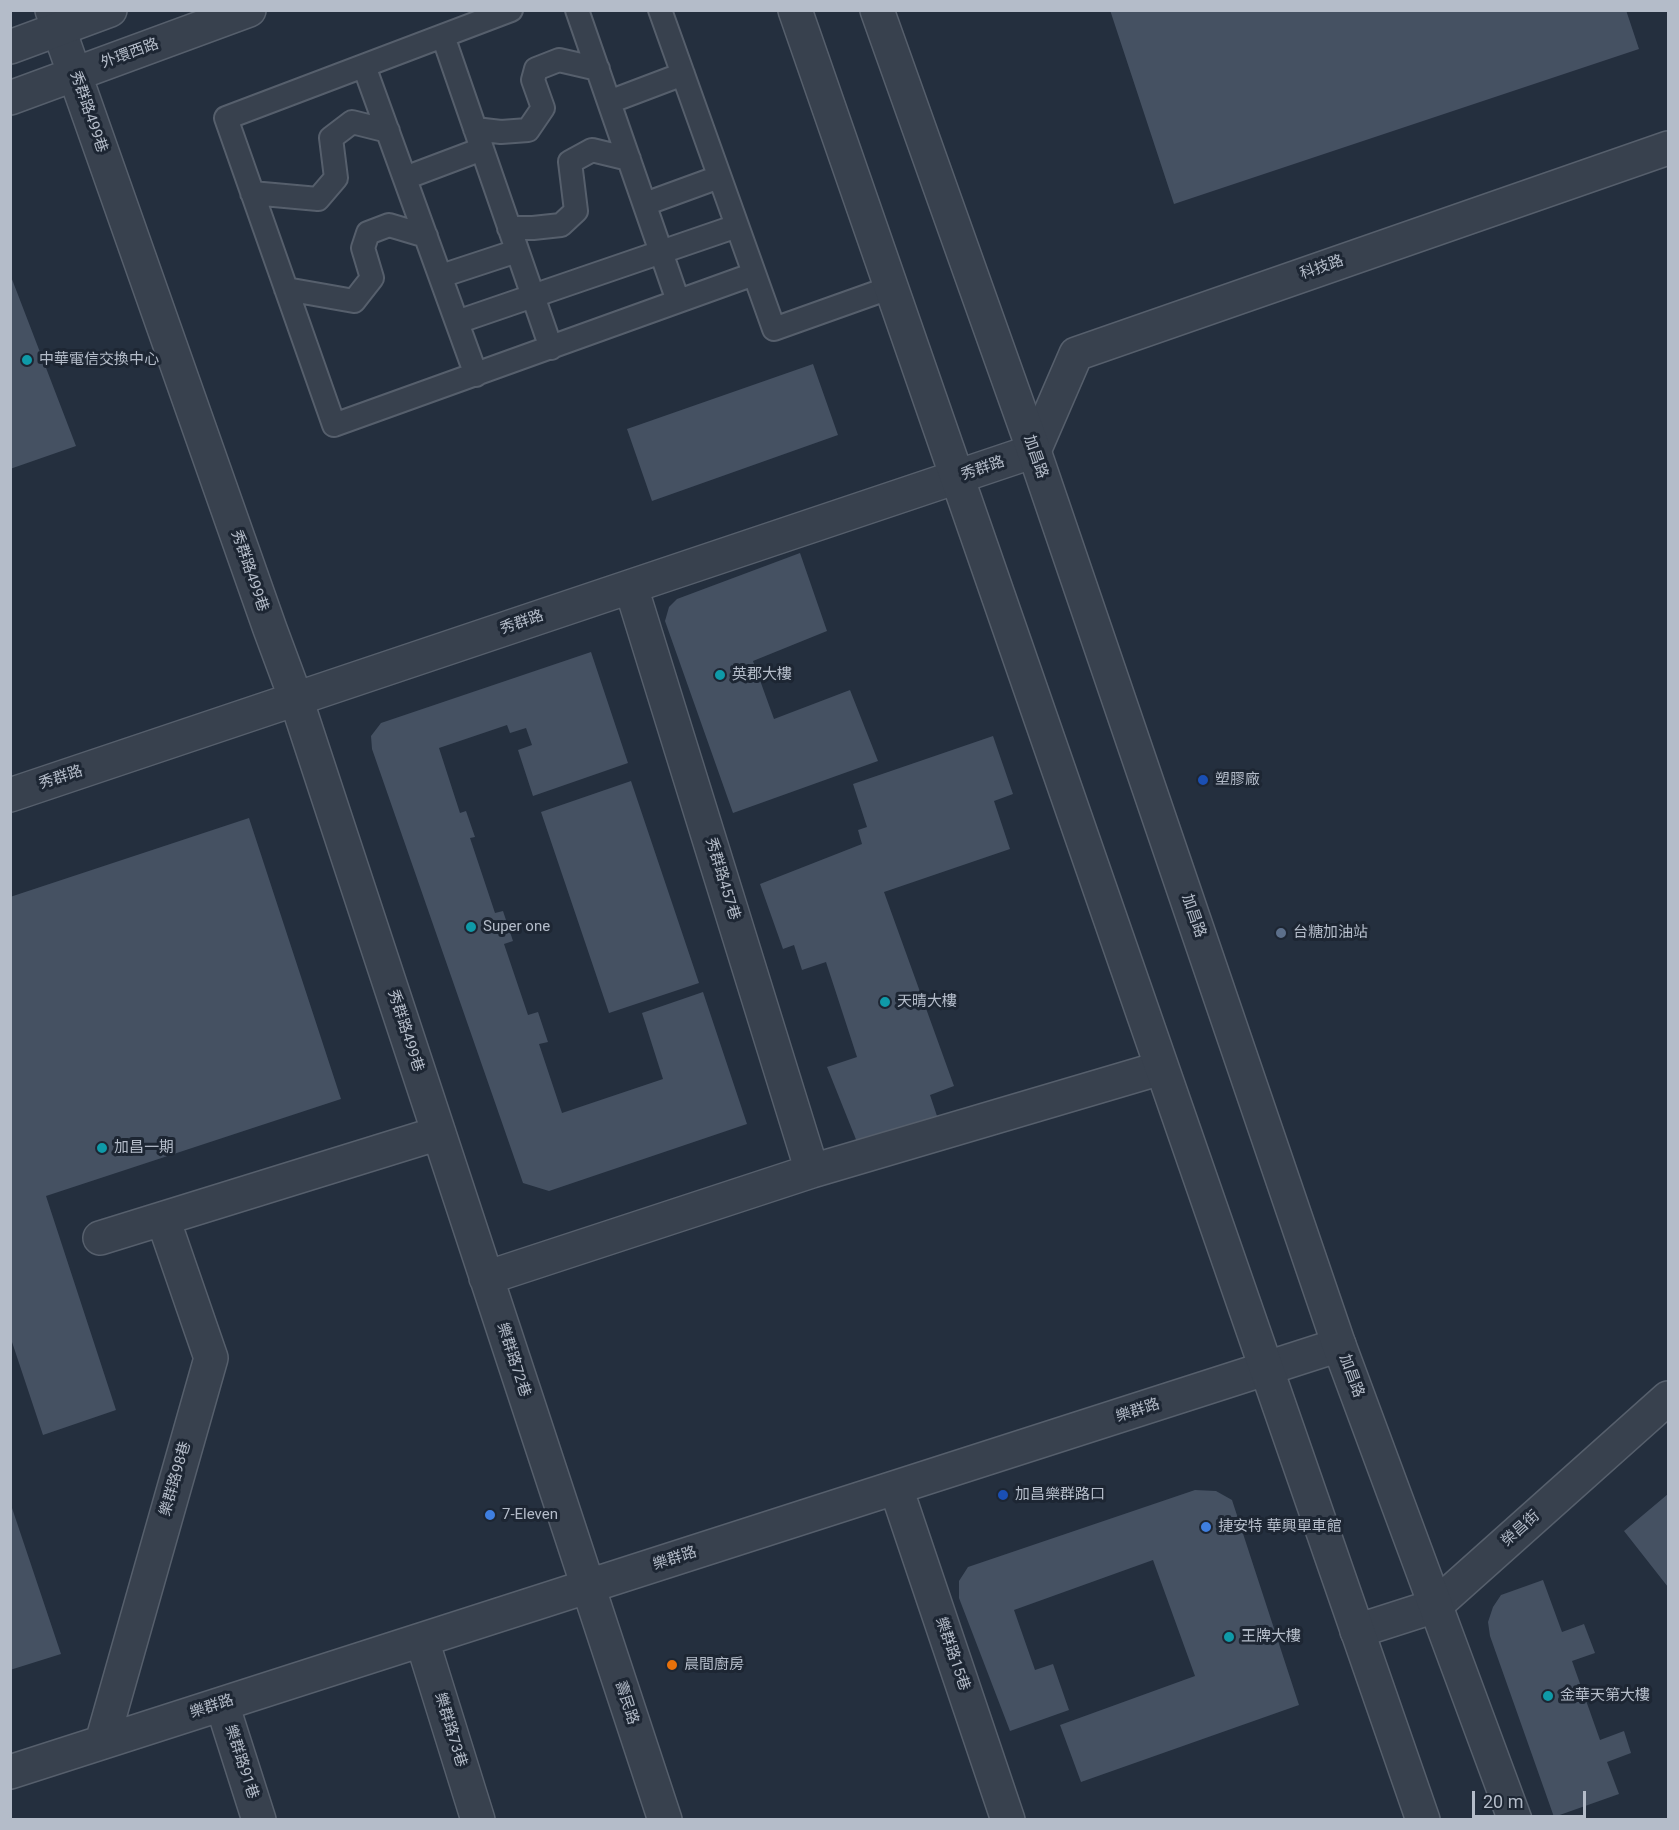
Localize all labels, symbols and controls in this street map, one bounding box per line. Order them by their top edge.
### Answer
street label: 外環西路 [99,35,161,73]
street label: 秀群路499巷 [66,69,110,155]
street label: 科技路 [1298,252,1346,284]
place label: 中華電信交換中心 [39,351,159,369]
marker: 中華電信交換中心 [20,353,34,367]
street label: 加昌路 [1019,433,1051,481]
street label: 秀群路 [959,453,1007,485]
street label: 秀群路499巷 [227,528,271,614]
street label: 秀群路 [498,607,546,639]
place label: 英郡大樓 [732,666,792,684]
marker: 英郡大樓 [713,668,727,682]
street label: 秀群路 [37,762,85,794]
place label: 塑膠廠 [1215,771,1260,789]
marker: 塑膠廠 [1196,773,1210,787]
street label: 秀群路457巷 [701,836,743,922]
street label: 加昌路 [1177,892,1209,940]
place label: Super one [483,918,550,936]
marker: Super one [464,920,478,934]
place label: 台糖加油站 [1293,924,1368,942]
marker: 台糖加油站 [1274,926,1288,940]
street label: 秀群路499巷 [383,988,427,1074]
place label: 天晴大樓 [897,993,957,1011]
marker: 天晴大樓 [878,995,892,1009]
place label: 加昌一期 [114,1139,174,1157]
marker: 加昌一期 [95,1141,109,1155]
street label: 樂群路72巷 [493,1321,533,1399]
street label: 加昌路 [1335,1352,1367,1400]
street label: 樂群路 [1114,1395,1162,1427]
street label: 樂群路98巷 [157,1440,195,1518]
place label: 加昌樂群路口 [1015,1486,1105,1504]
marker: 加昌樂群路口 [996,1488,1010,1502]
place label: 7-Eleven [502,1506,558,1524]
street label: 榮昌街 [1498,1507,1544,1551]
marker: 7-Eleven [483,1508,497,1522]
place label: 捷安特 華興單車館 [1218,1518,1342,1536]
marker: 捷安特 華興單車館 [1199,1520,1213,1534]
street label: 樂群路 [651,1543,699,1575]
street label: 樂群路15巷 [931,1615,973,1693]
place label: 王牌大樓 [1241,1628,1301,1646]
marker: 王牌大樓 [1222,1630,1236,1644]
place label: 晨間廚房 [684,1656,744,1674]
marker: 晨間廚房 [665,1658,679,1672]
street label: 壽民路 [610,1679,642,1727]
place label: 金華天第大樓 [1560,1687,1650,1705]
marker: 金華天第大樓 [1541,1689,1555,1703]
street label: 樂群路 [188,1691,236,1723]
street label: 樂群路73巷 [430,1691,470,1769]
street label: 樂群路91巷 [221,1723,261,1801]
scale bar [1475,1779,1589,1817]
text: 20 m [1483,1791,1523,1812]

